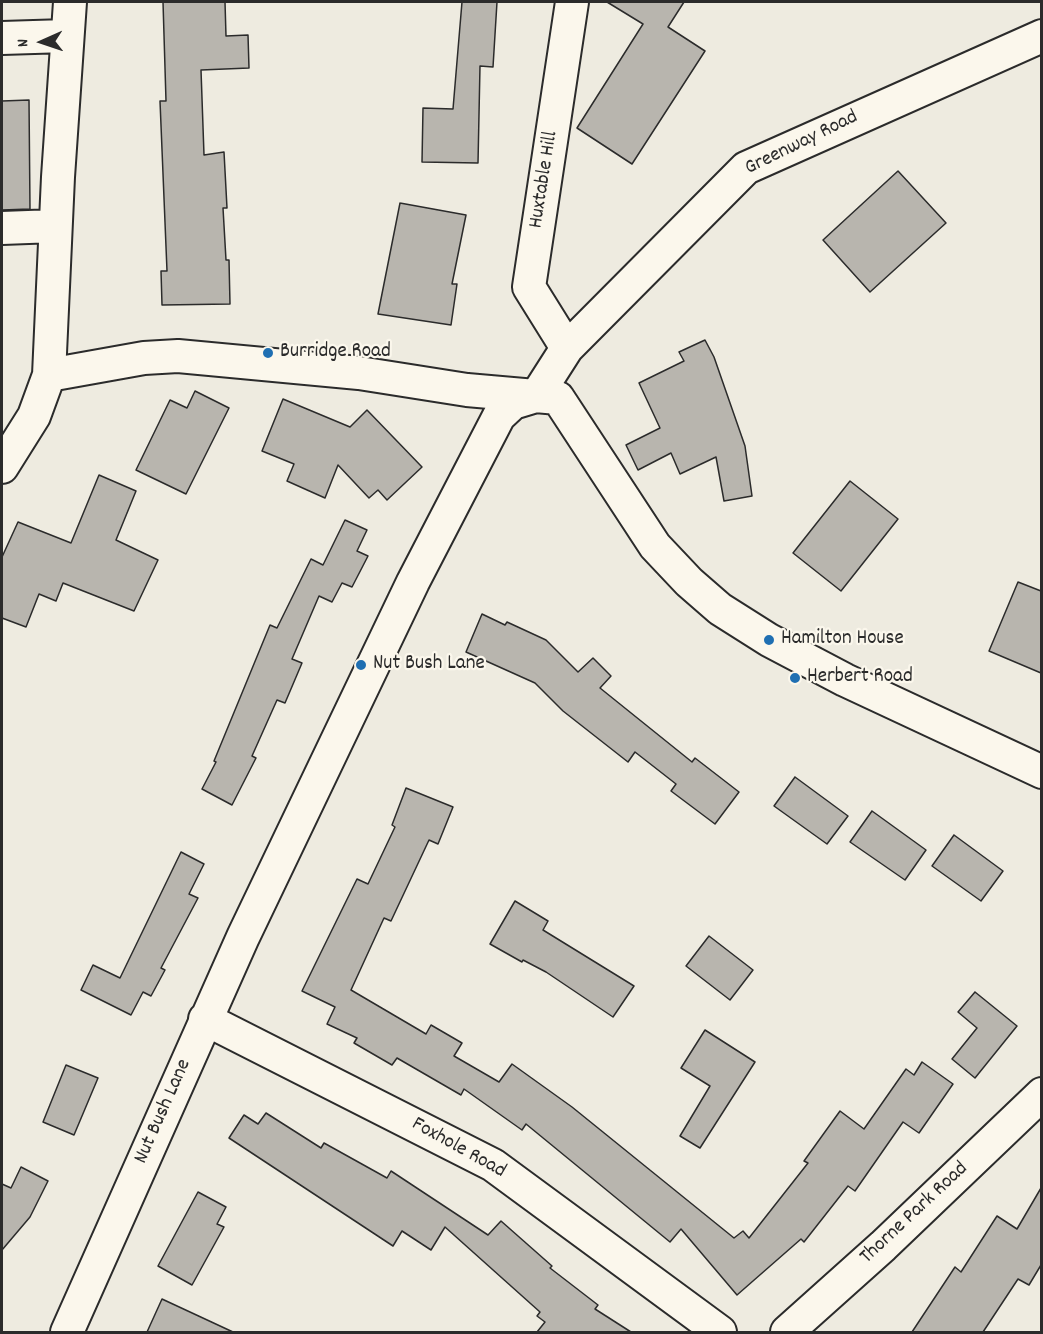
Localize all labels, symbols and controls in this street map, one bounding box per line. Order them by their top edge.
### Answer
north arrow [12,12,72,72]
text: N [12,38,35,48]
street label: Greenway Road [741,106,863,182]
street label: Huxtable Hill [525,130,565,230]
place label: Burridge Road [280,340,391,366]
marker: Burridge Road [261,346,275,360]
place label: Hamilton House [781,627,904,653]
marker: Hamilton House [762,633,776,647]
place label: Nut Bush Lane [373,652,485,678]
marker: Nut Bush Lane [354,658,368,672]
place label: Herbert Road [807,665,913,691]
marker: Herbert Road [788,671,802,685]
street label: Nut Bush Lane [130,1056,198,1168]
street label: Foxhole Road [407,1113,509,1185]
street label: Thorne Park Road [856,1157,974,1271]

